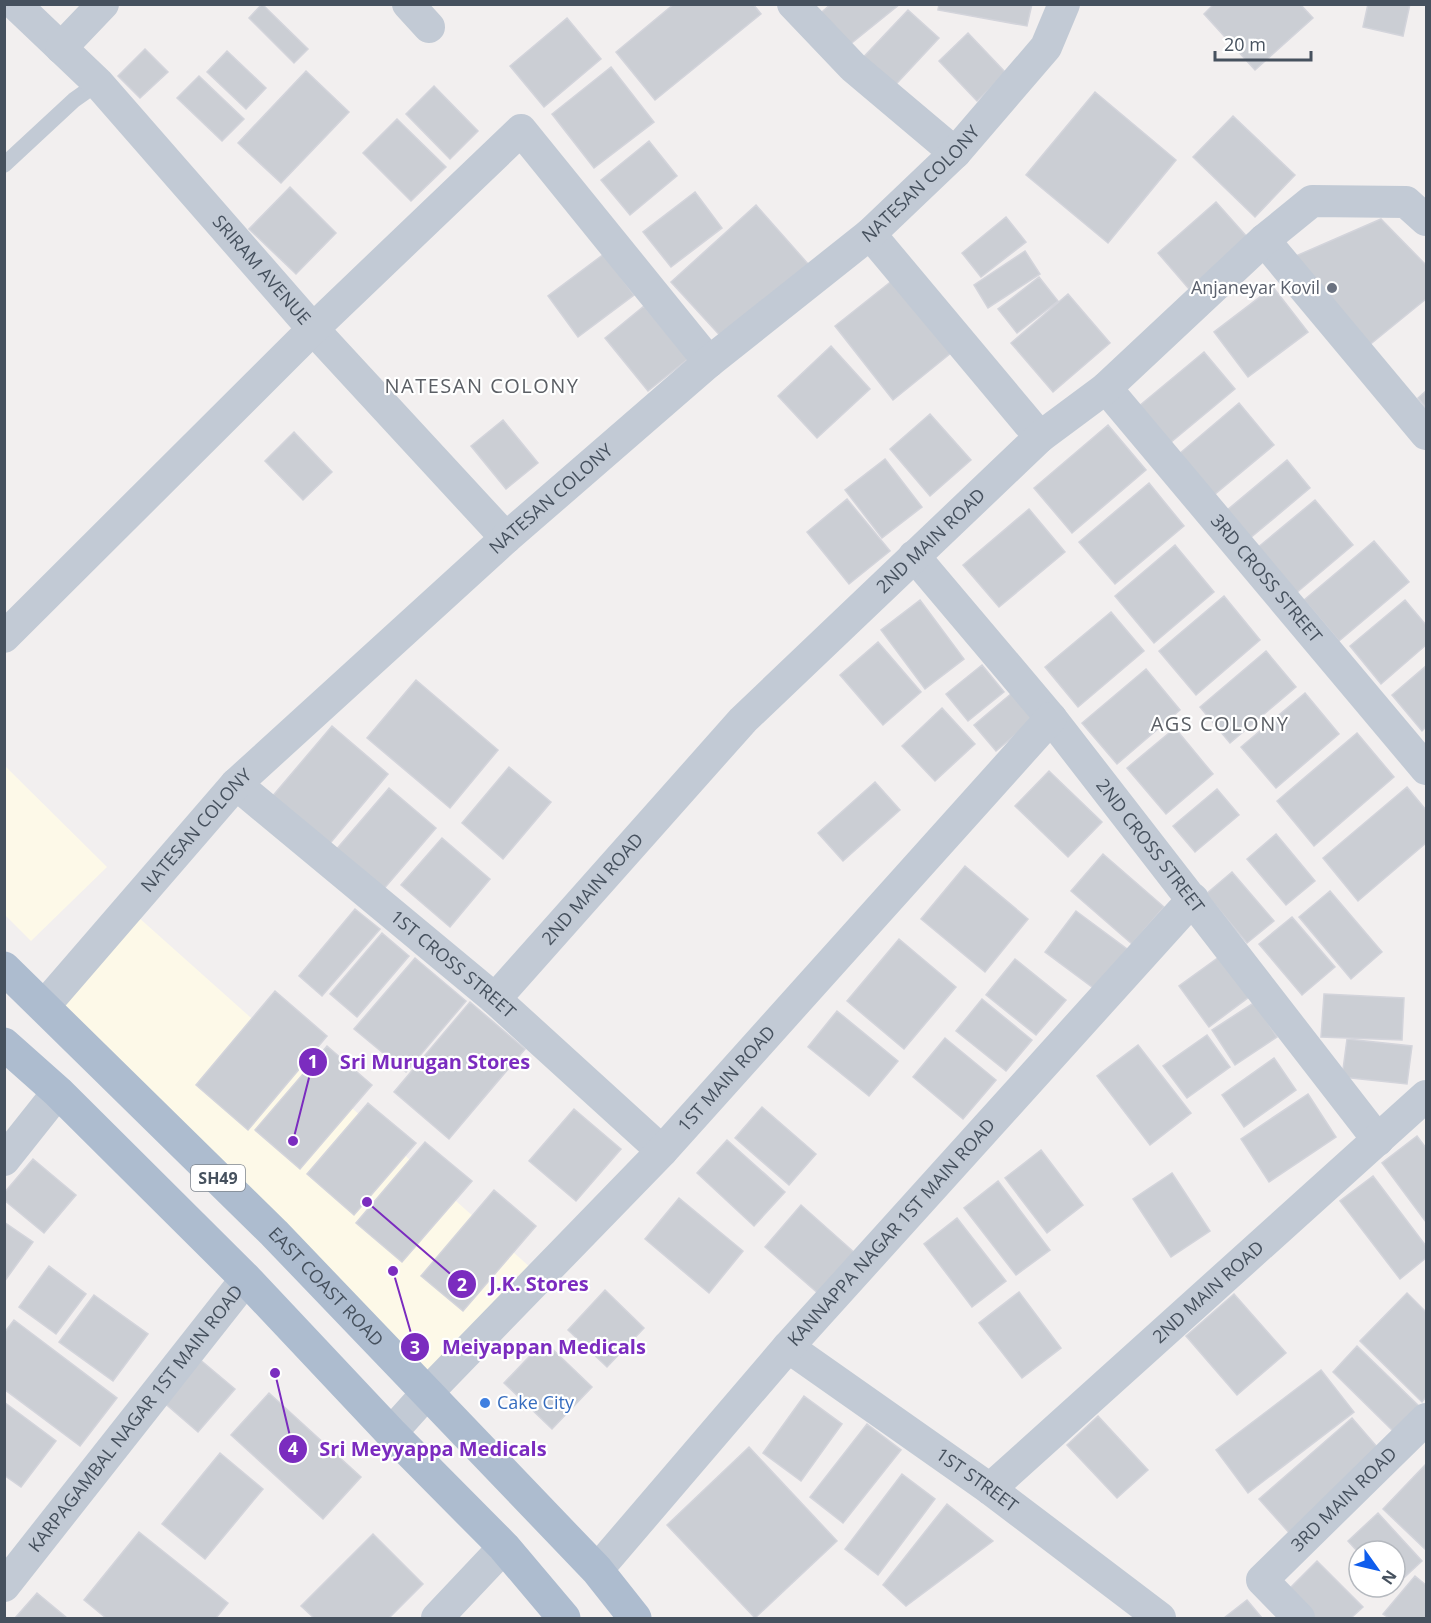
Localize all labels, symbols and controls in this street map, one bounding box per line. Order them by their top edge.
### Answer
scale bar [1215,24,1311,62]
text: 20 m [1224,32,1266,56]
street label: NATESAN COLONY [856,119,985,247]
street label: SRIRAM AVENUE [208,209,317,329]
place label: Anjaneyar Kovil [1191,275,1320,299]
marker: Anjaneyar Kovil [1325,281,1339,295]
district label: NATESAN COLONY [384,372,580,399]
street label: NATESAN COLONY [483,437,618,559]
street label: 2ND MAIN ROAD [871,482,990,598]
street label: 3RD CROSS STREET [1206,509,1328,647]
district label: AGS COLONY [1151,710,1289,737]
street label: NATESAN COLONY [135,762,257,897]
street label: 2ND CROSS STREET [1091,773,1210,917]
street label: 2ND MAIN ROAD [536,827,648,950]
street label: 1ST CROSS STREET [386,904,521,1023]
street label: 1ST MAIN ROAD [672,1020,780,1137]
callout: Sri Murugan Stores [298,1043,542,1081]
text: Sri Murugan Stores [340,1048,530,1075]
text: 1 [308,1049,318,1073]
street label: KANNAPPA NAGAR 1ST MAIN ROAD [782,1113,1000,1351]
road number: SH49 [191,1165,245,1191]
street label: EAST COAST ROAD [264,1221,389,1351]
street label: 2ND MAIN ROAD [1147,1235,1269,1348]
callout: J.K. Stores [447,1265,601,1303]
text: J.K. Stores [487,1270,589,1297]
text: 2 [457,1272,467,1296]
street label: KARPAGAMBAL NAGAR 1ST MAIN ROAD [22,1280,248,1557]
callout: Meiyappan Medicals [400,1328,658,1366]
text: Meiyappan Medicals [442,1333,646,1360]
text: 3 [410,1335,420,1359]
place label: Cake City [497,1390,575,1414]
marker: Cake City [478,1396,492,1410]
callout: Sri Meyyappa Medicals [278,1430,559,1468]
text: Sri Meyyappa Medicals [319,1435,547,1462]
text: 4 [288,1436,298,1460]
street label: 3RD MAIN ROAD [1285,1441,1402,1556]
street label: 1ST STREET [932,1442,1023,1517]
north arrow [1347,1539,1407,1599]
text: N [1377,1566,1402,1589]

